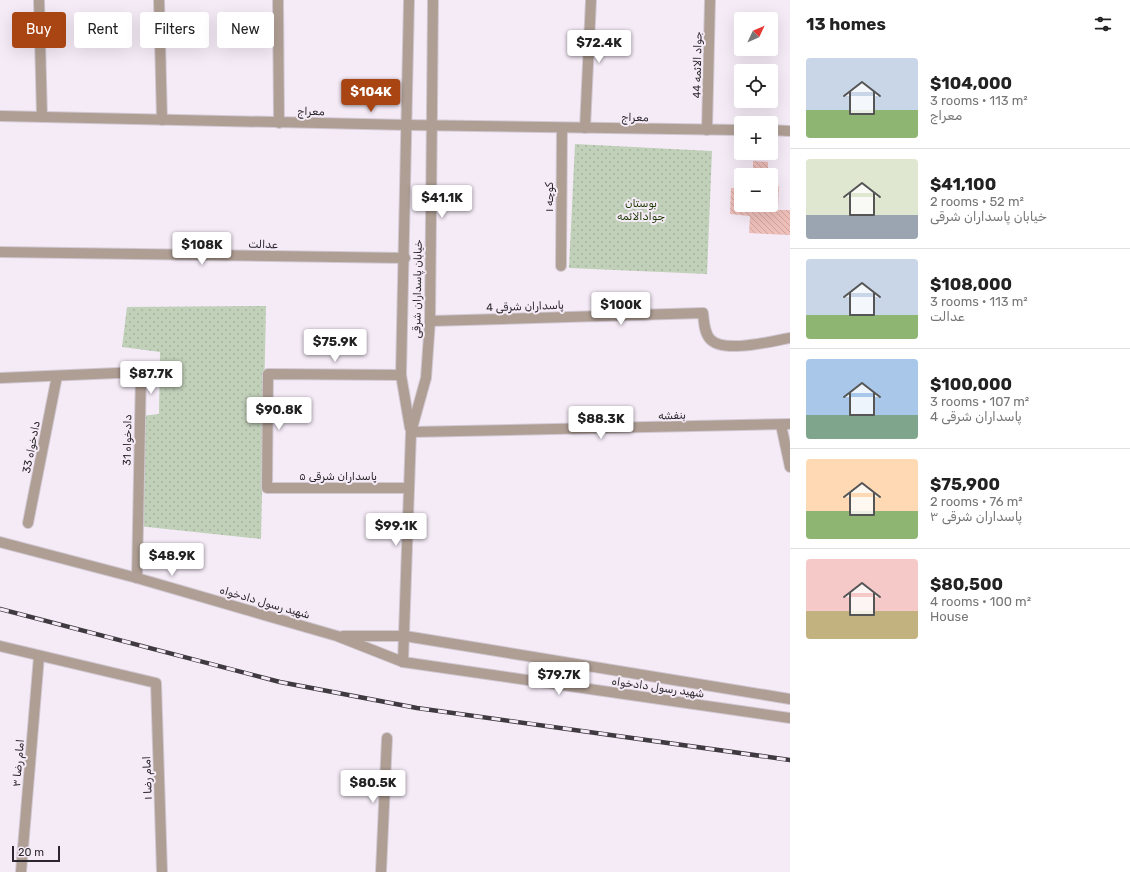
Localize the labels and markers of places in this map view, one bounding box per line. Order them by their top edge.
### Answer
pin: $72.4K [566,30,632,64]
pin: $104K [343,79,399,113]
pin: $41.1K [409,185,475,219]
pin: $108K [174,232,230,266]
pin: $100K [593,292,649,326]
pin: $75.9K [302,329,368,363]
pin: $87.7K [118,361,184,395]
pin: $90.8K [246,397,312,431]
pin: $88.3K [568,406,634,440]
pin: $99.1K [363,513,429,547]
pin: $48.9K [139,543,205,577]
pin: $79.7K [526,662,592,696]
pin: $80.5K [340,770,406,804]

